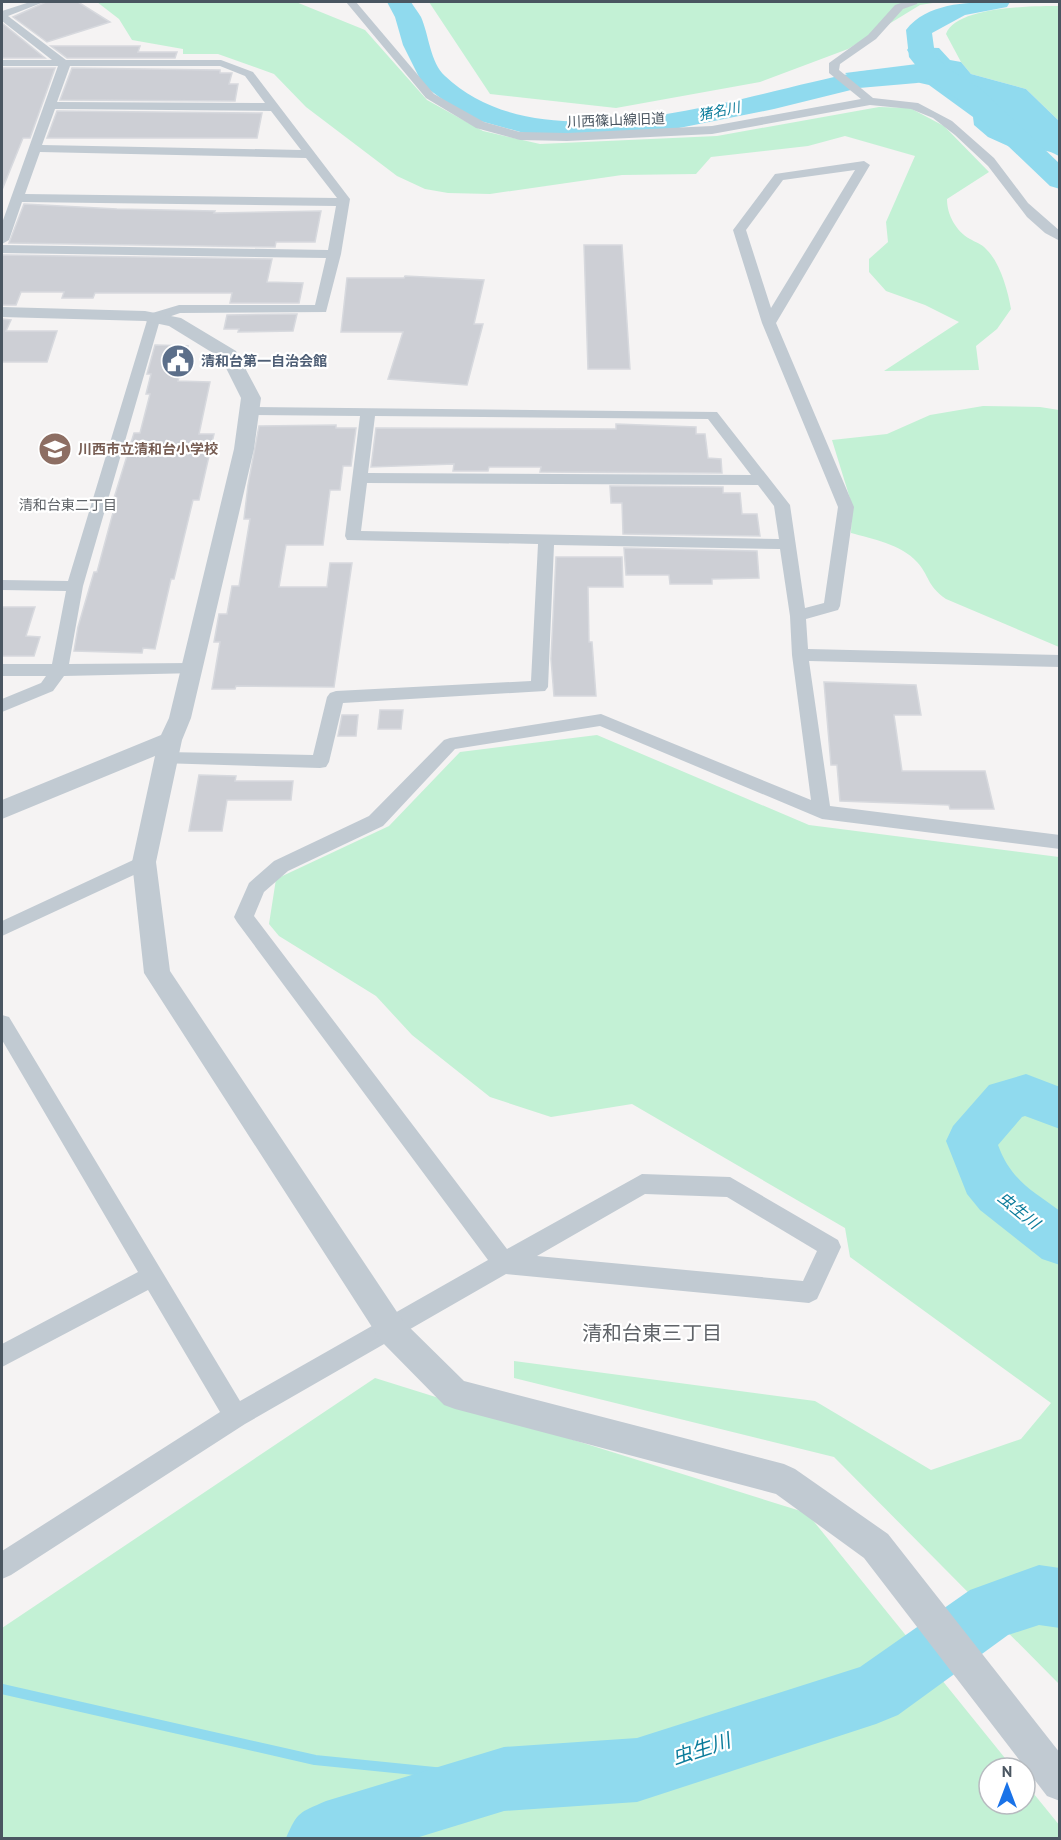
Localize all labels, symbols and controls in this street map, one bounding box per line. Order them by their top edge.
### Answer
water label: 猪名川 [697,97,743,124]
street label: 川西篠山線旧道 [567,109,665,131]
public building icon: 清和台第一自治会館 [160,343,196,379]
place label: 清和台第一自治会館 [201,352,327,370]
school or university icon: 川西市立清和台小学校 [37,431,73,467]
place label: 川西市立清和台小学校 [78,440,218,458]
district label: 清和台東二丁目 [19,496,117,514]
water label: 虫生川 [994,1187,1045,1234]
district label: 清和台東三丁目 [582,1320,722,1346]
water label: 虫生川 [668,1727,735,1771]
north arrow [977,1756,1037,1816]
text: N [1002,1761,1012,1781]

